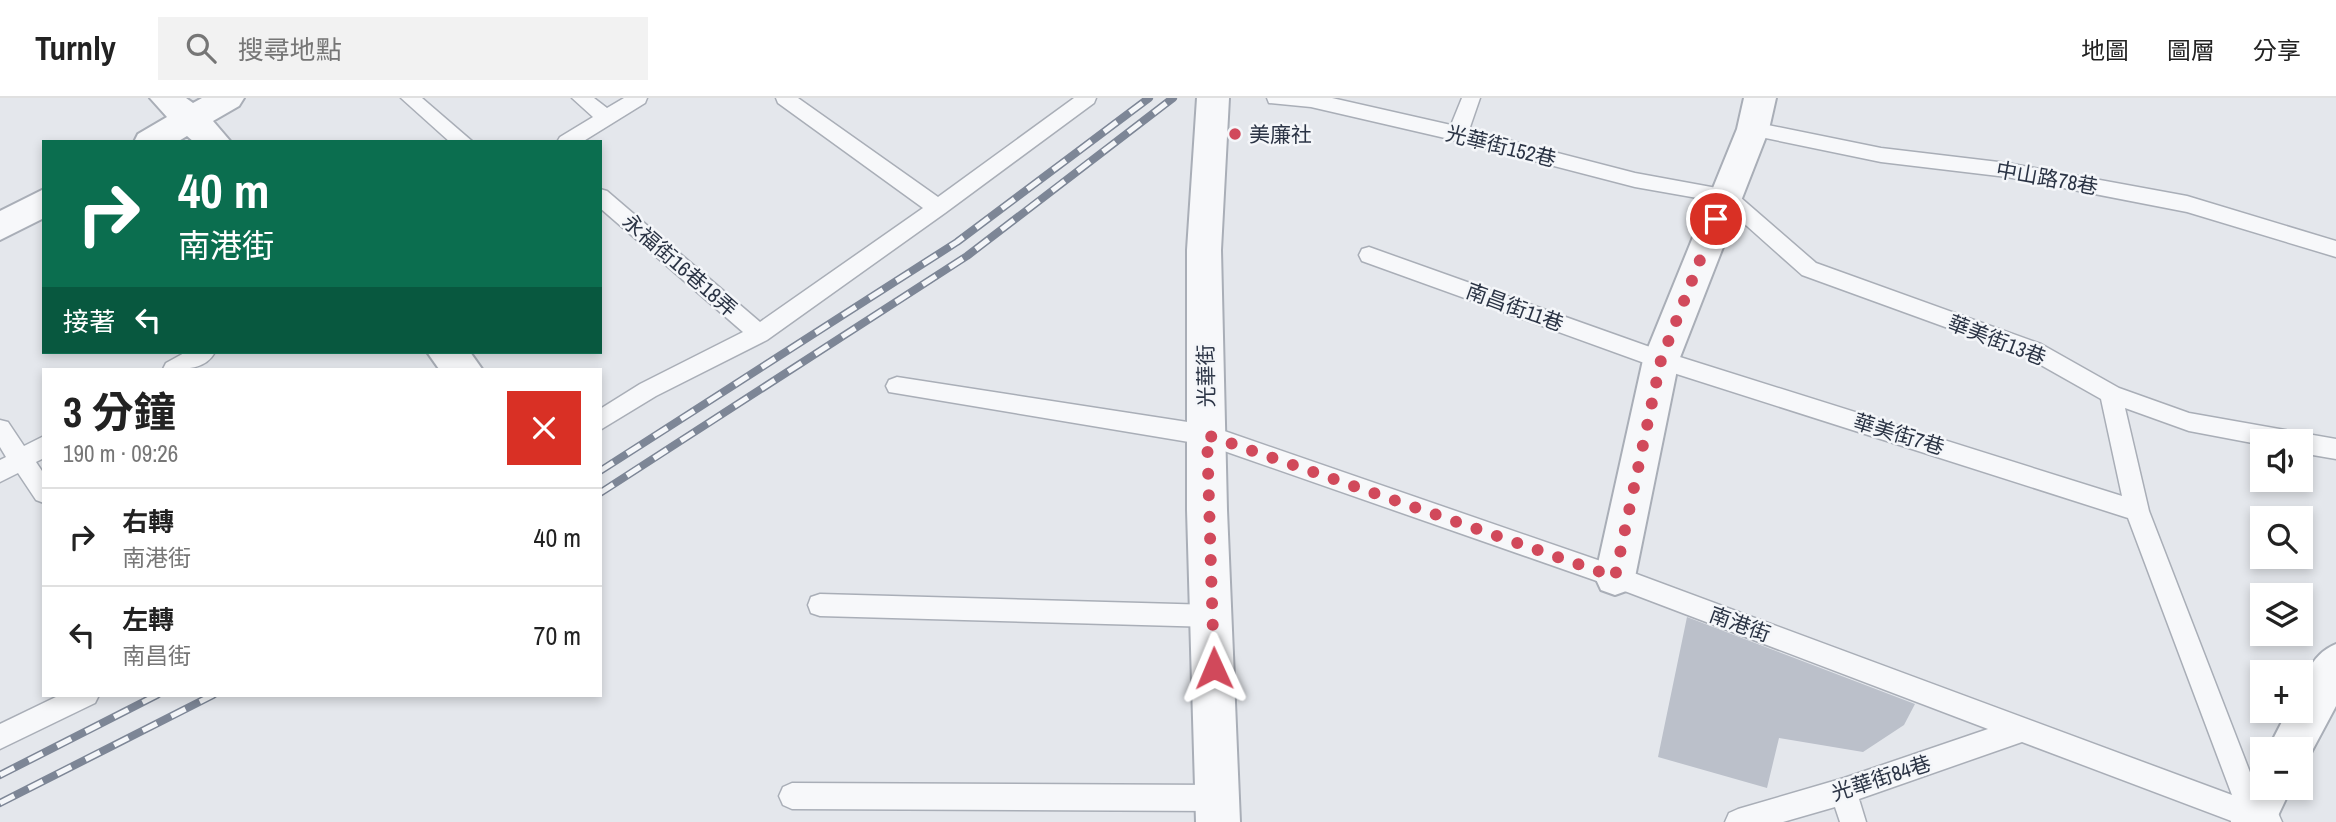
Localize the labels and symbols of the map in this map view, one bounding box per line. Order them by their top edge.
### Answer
street label: 光華街152巷 [1443,118,1559,174]
place label: 美廉社 [1249,120,1312,149]
marker: 美廉社 [1227,126,1243,142]
street label: 中山路78巷 [1994,155,2100,201]
pin [1686,189,1746,249]
street label: 永福街16巷18弄 [616,207,744,323]
street label: 南昌街11巷 [1462,276,1568,338]
street label: 華美街13巷 [1944,308,2050,372]
street label: 光華街 [1191,344,1221,408]
street label: 華美街7巷 [1850,406,1948,462]
street label: 南港街 [1705,600,1775,648]
position arrow [1177,631,1251,705]
street label: 光華街84巷 [1827,748,1935,808]

